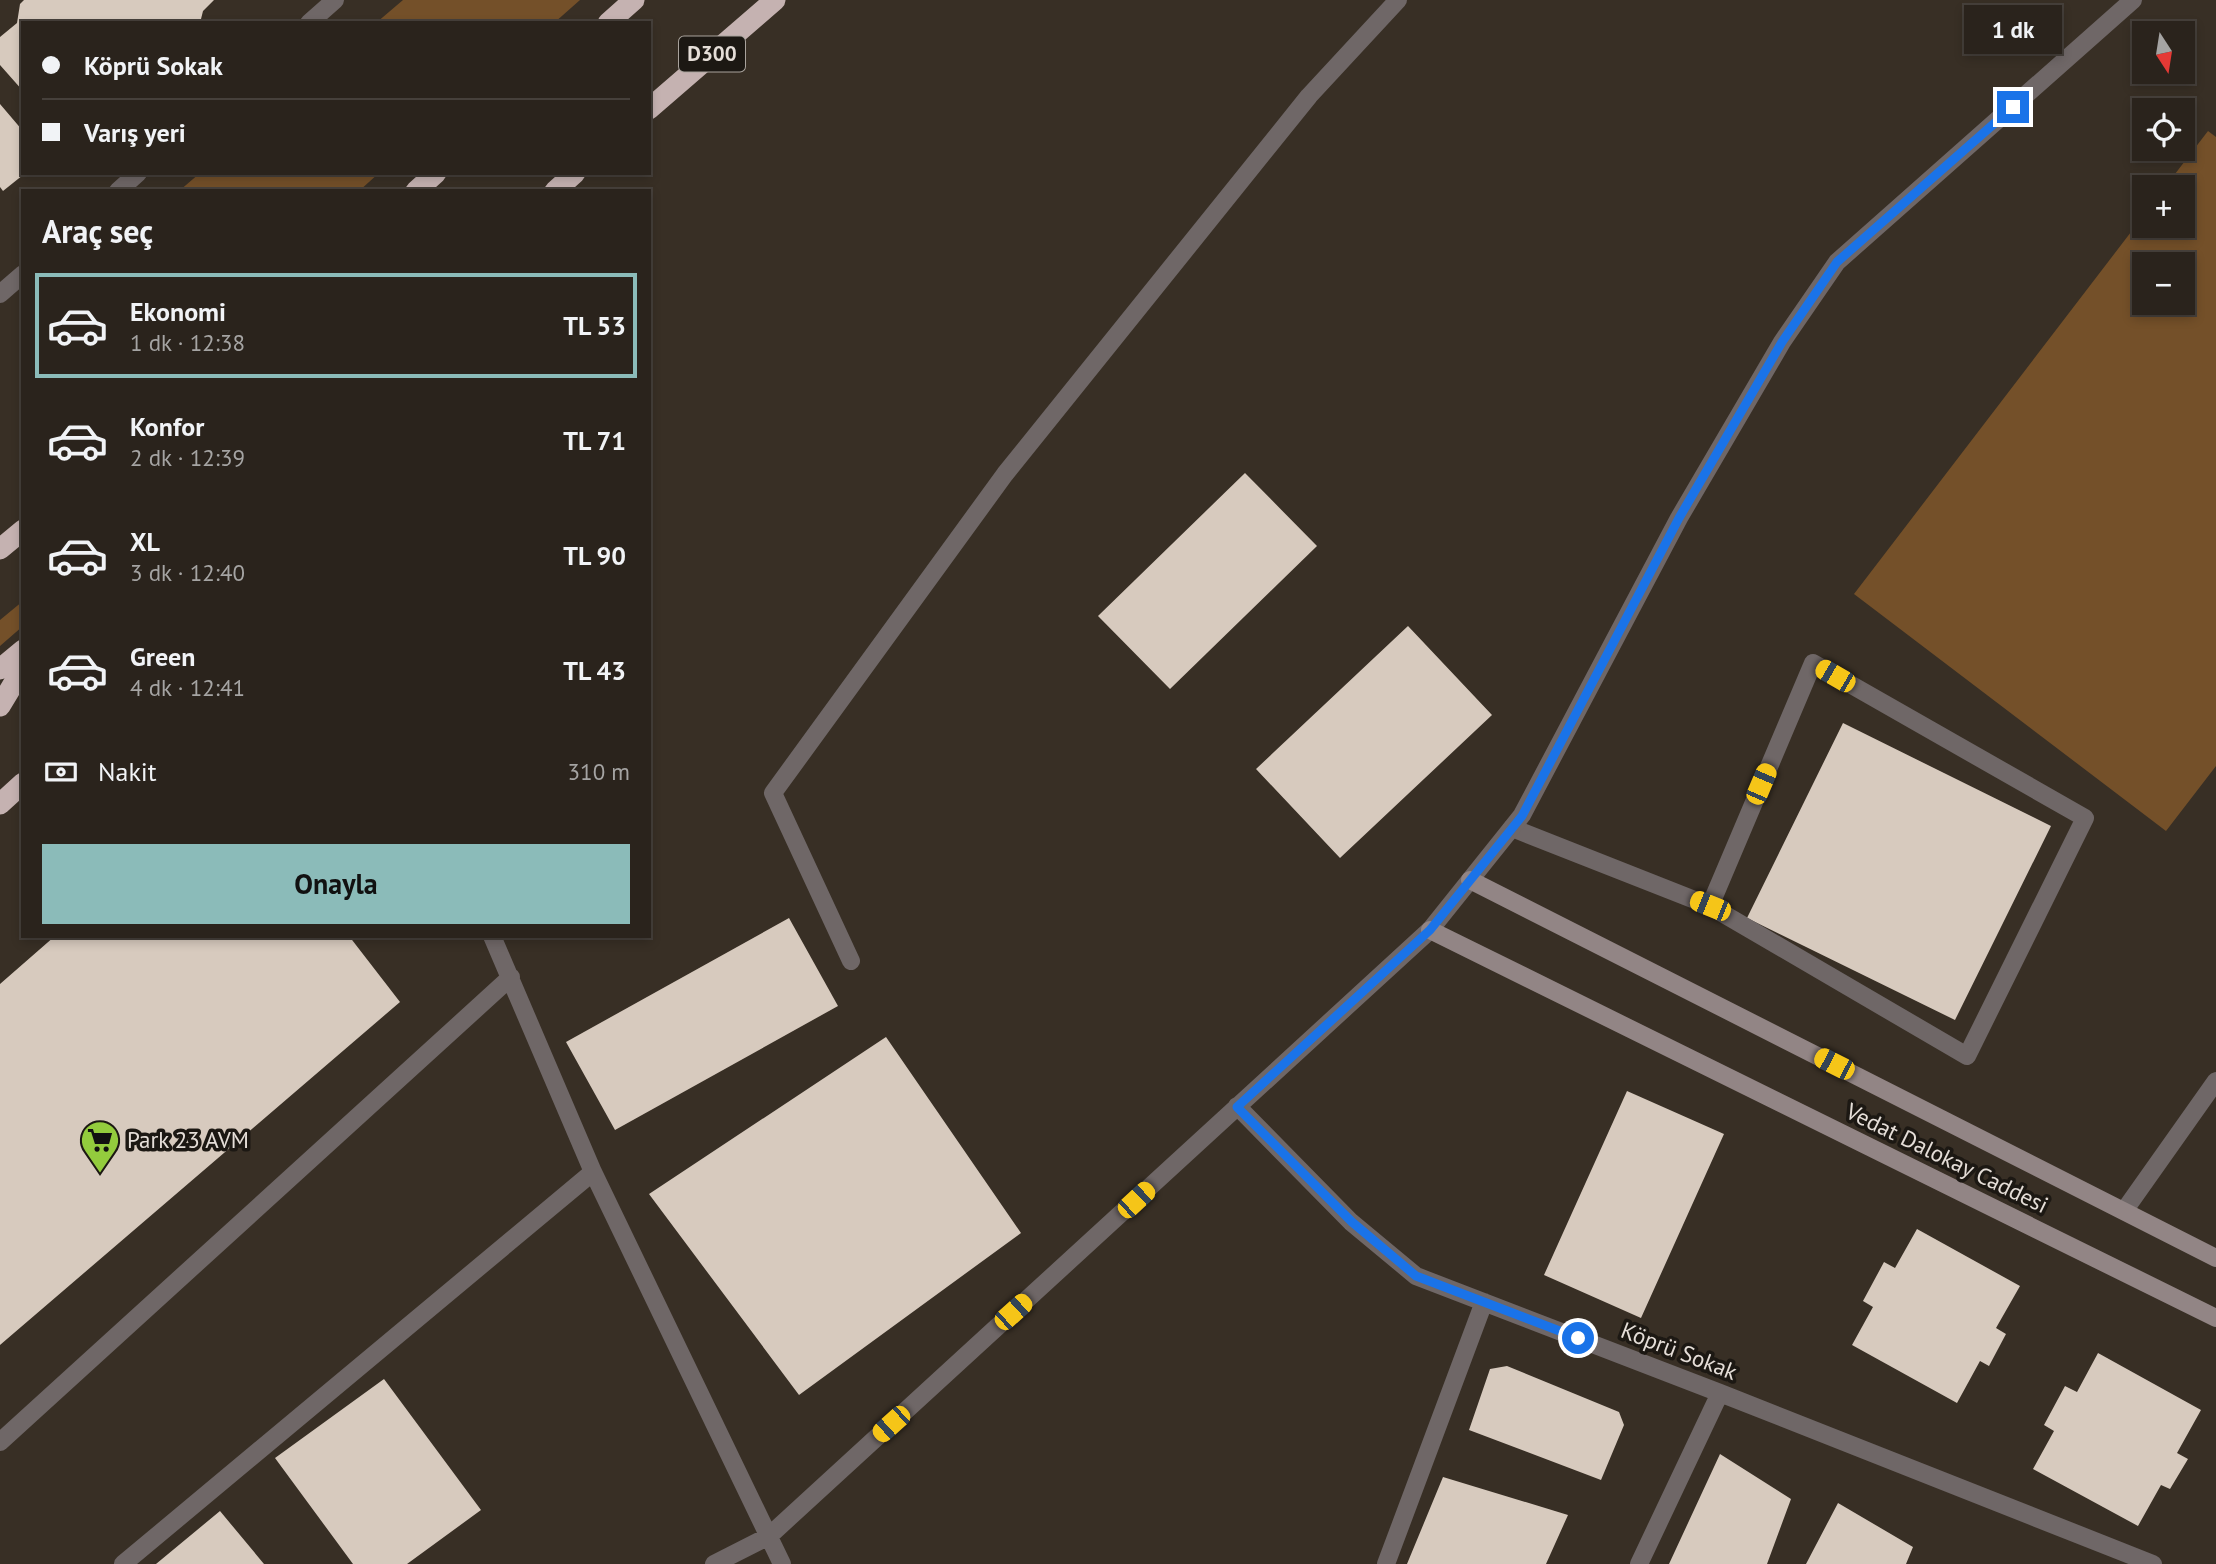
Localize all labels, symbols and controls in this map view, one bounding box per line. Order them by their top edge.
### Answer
callout: 1 dk [1964,6,2062,55]
text: 1 dk [1992,15,2034,44]
north arrow [2132,21,2194,84]
map controls [2132,21,2195,315]
road number: D300 [679,36,745,72]
text: Köprü Sokak [84,49,223,82]
route end [1997,91,2029,123]
button: locate [2132,98,2195,161]
text: Varış yeri [84,116,186,149]
button: + [2132,175,2195,238]
text: Araç seç [42,210,153,252]
button: − [2132,252,2195,315]
icon: car [46,294,109,357]
text: Ekonomi [130,295,226,328]
text: TL 53 [563,309,626,342]
text: 1 dk · 12:38 [130,328,245,357]
icon: car [46,409,109,472]
text: Konfor [130,410,204,443]
text: TL 71 [563,424,626,457]
text: 2 dk · 12:39 [130,443,245,472]
icon: car [46,524,109,587]
text: XL [130,525,160,558]
text: TL 90 [563,539,626,572]
text: 3 dk · 12:40 [130,558,245,587]
icon: car [46,639,109,702]
text: Green [130,640,195,673]
text: TL 43 [563,654,626,687]
car [1812,656,1859,696]
text: 4 dk · 12:41 [130,673,245,702]
icon: cash [42,753,80,791]
text: Nakit [98,755,157,788]
text: 310 m [568,757,630,786]
car [1744,761,1779,807]
button: Onayla [42,844,630,924]
car [1687,888,1734,924]
car [1811,1045,1858,1083]
street label: Vedat Dalokay Caddesi [1840,1096,2053,1219]
supermarket icon: Park 23 AVM [79,1119,121,1174]
place label: Park 23 AVM [127,1125,249,1154]
car [1114,1178,1159,1222]
car [991,1290,1036,1334]
street label: Köprü Sokak [1617,1315,1741,1386]
route start [1562,1322,1594,1354]
car [869,1402,914,1446]

